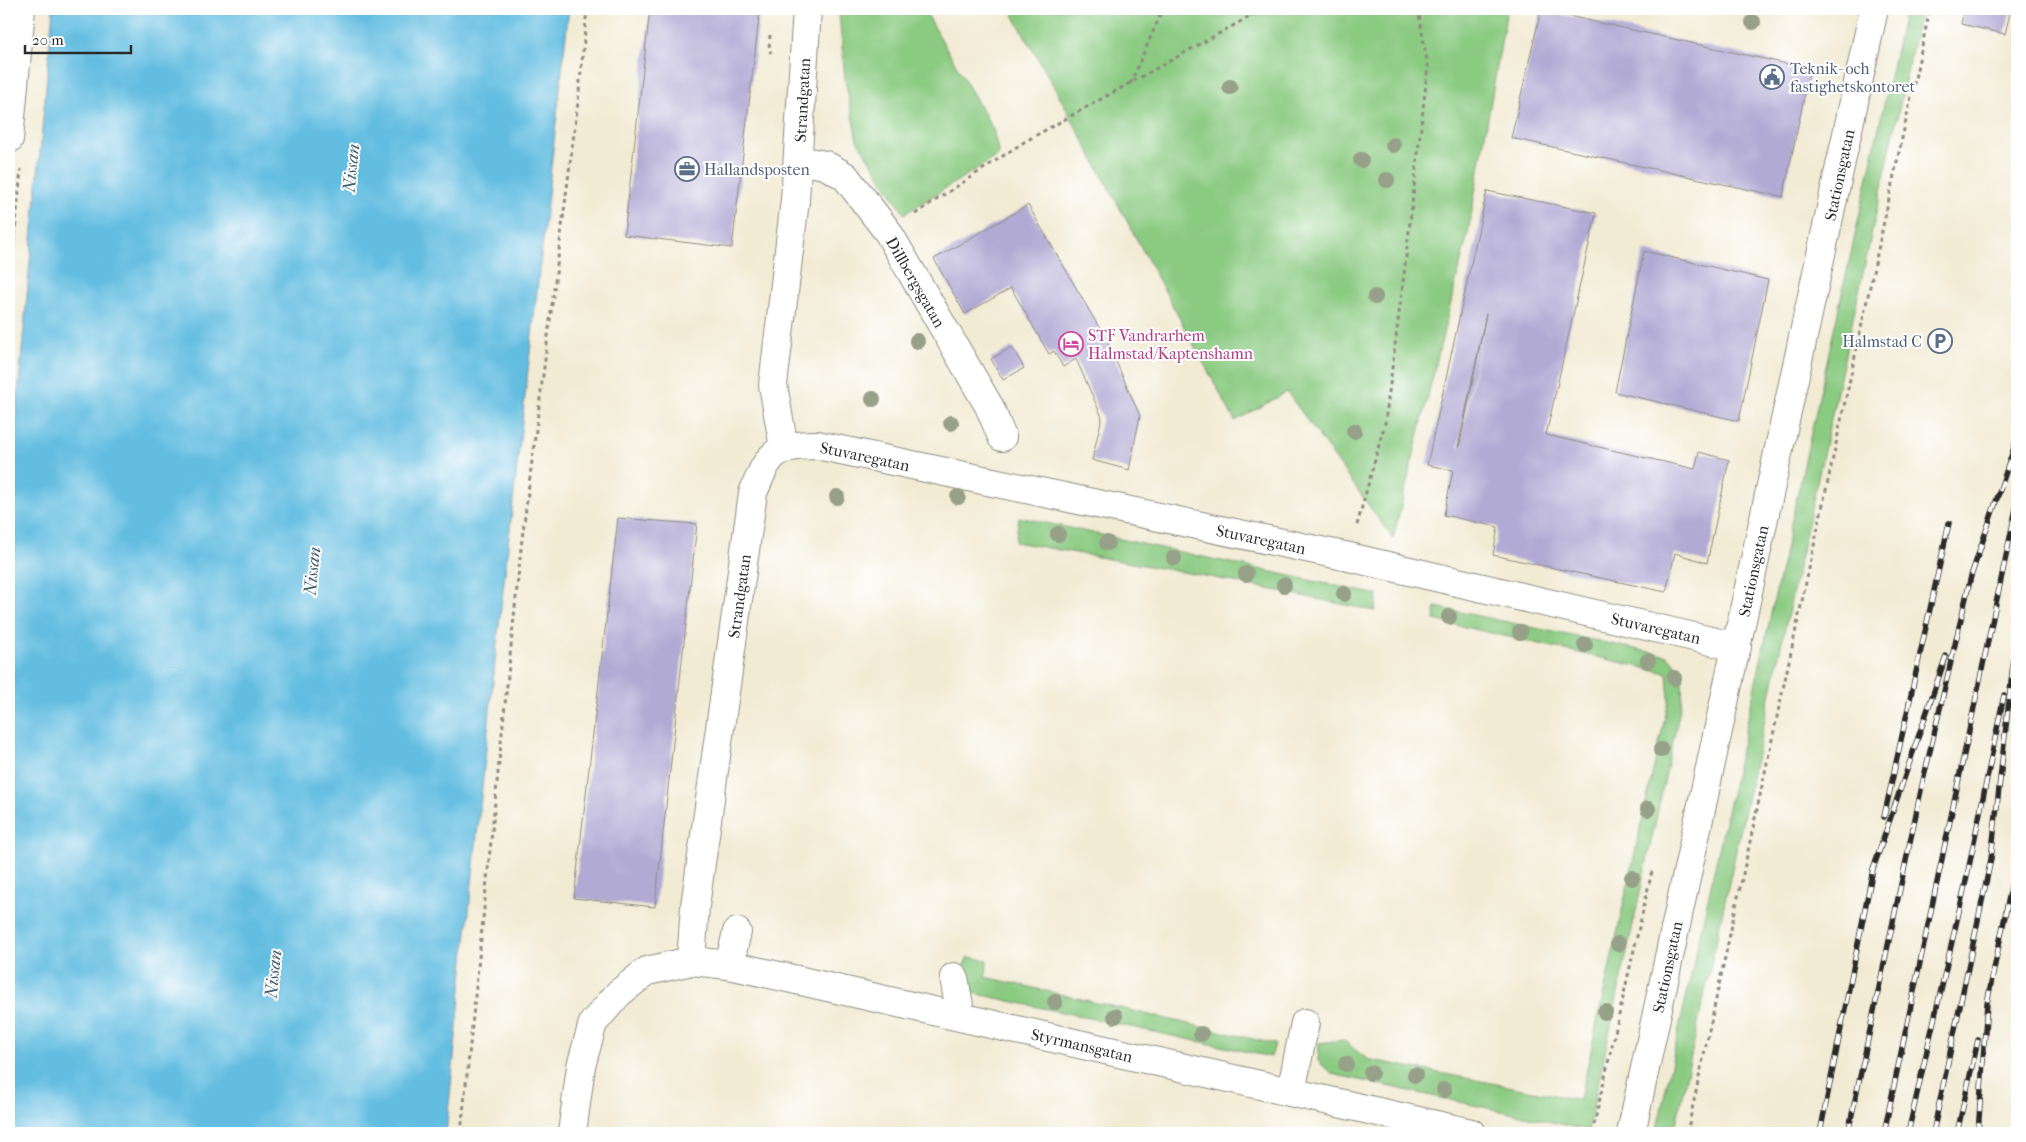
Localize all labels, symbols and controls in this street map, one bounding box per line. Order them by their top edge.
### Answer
scale bar [25,22,131,54]
text: 20 m [32,31,64,49]
street label: Strandgatan [791,57,814,143]
place label: Teknik- och fastighetskontoret [1790,59,1915,96]
public building icon: Teknik- och fastighetskontoret [1759,64,1785,90]
street label: Stationsgatan [1821,127,1859,223]
water label: Nissan [338,143,364,194]
office icon: Hallandsposten [674,156,700,182]
place label: Hallandsposten [704,160,810,179]
street label: Dillbergsgatan [882,234,950,332]
place label: STF Vandrarhem Halmstad/Kaptenshamn [1088,326,1254,363]
parking icon: Halmstad C [1927,328,1953,354]
hotel icon: STF Vandrarhem Halmstad/Kaptenshamn [1058,331,1084,357]
place label: Halmstad C [1842,332,1922,351]
street label: Stuvaregatan [818,438,912,475]
street label: Stuvaregatan [1214,521,1308,558]
street label: Stationsgatan [1735,523,1773,619]
water label: Nissan [299,546,325,597]
street label: Strandgatan [724,552,755,639]
street label: Stuvaregatan [1609,609,1703,648]
street label: Stationsgatan [1649,919,1687,1015]
water label: Nissan [260,949,286,1000]
street label: Styrmansgatan [1029,1025,1135,1067]

